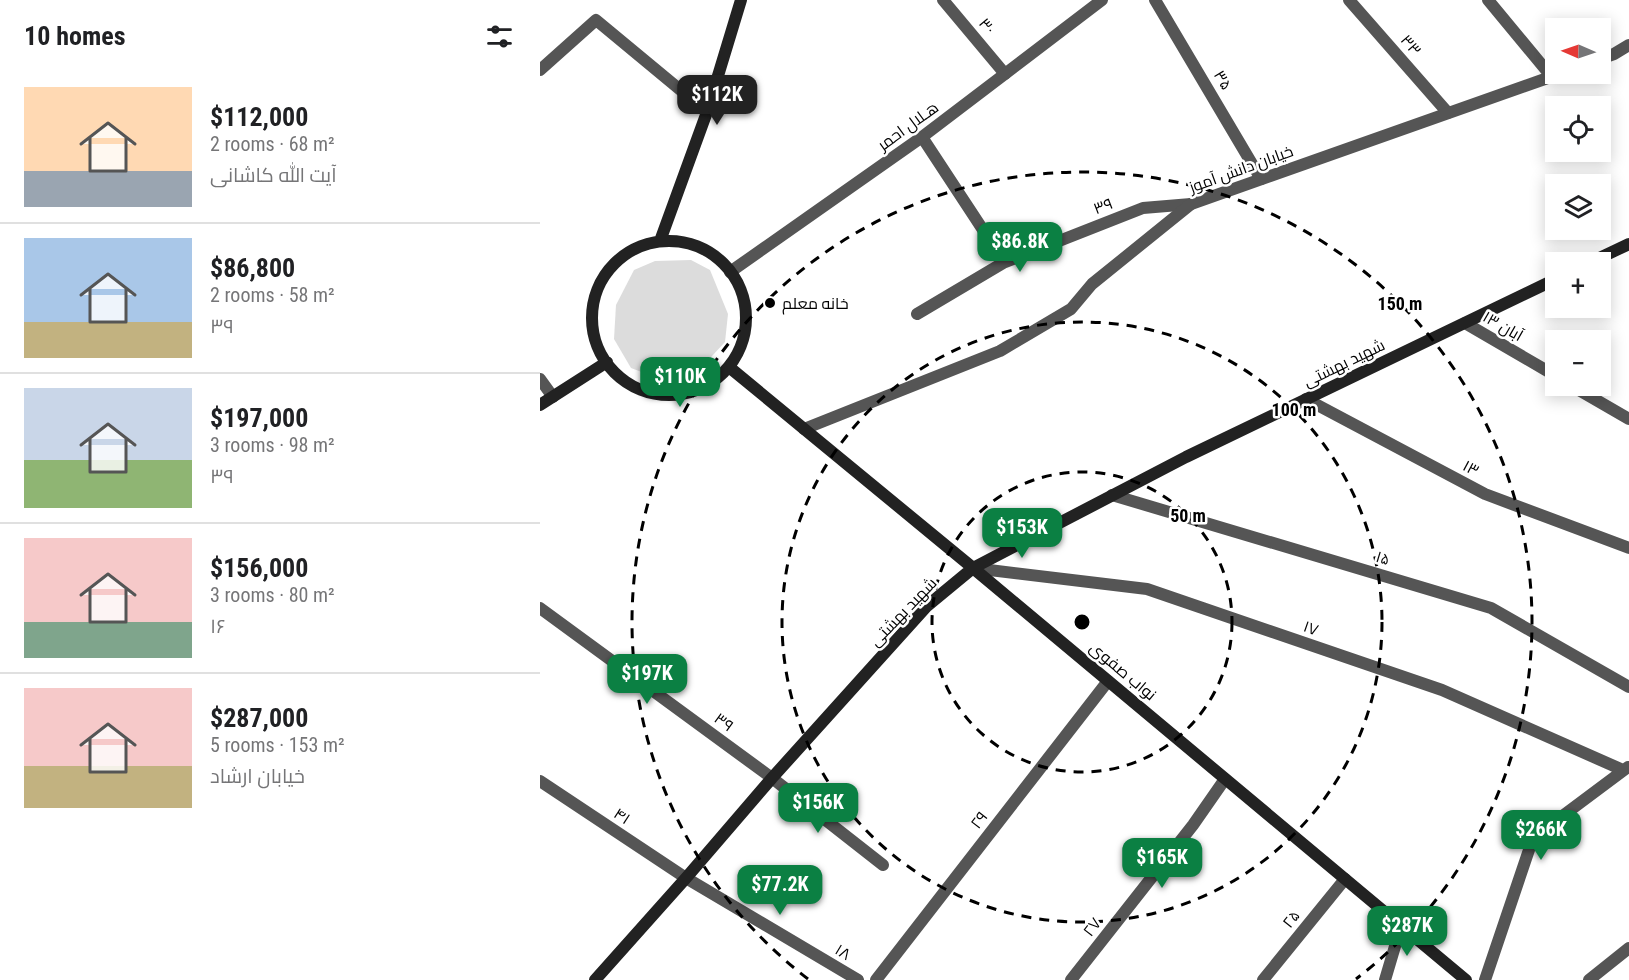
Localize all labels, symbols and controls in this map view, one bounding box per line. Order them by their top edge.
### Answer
street label: ۳۰ [975,14,999,38]
north arrow [1545,18,1611,84]
map controls [1545,18,1611,396]
icon: filters [483,20,516,53]
text: 10 homes [24,21,126,51]
street label: ۳۳ [1397,31,1425,59]
street label: ۳۵ [1210,67,1236,93]
pin: $112K [675,75,759,126]
text: $112K [691,82,743,106]
button: locate [1545,96,1611,162]
street label: هـلال احمر [873,98,943,156]
text: $112,000 [210,102,308,132]
icon: home [72,111,144,183]
text: 2 rooms · 68 m² [210,132,335,156]
street label: خیابان دانش آموز [1185,141,1296,198]
text: آیت الله کاشانی [210,163,337,187]
button: layers [1545,174,1611,240]
street label: ۳۹ [1091,194,1115,218]
pin: $86.8K [971,222,1069,273]
text: $86.8K [991,229,1049,253]
button: + [1545,252,1611,318]
text: $86,800 [210,253,295,283]
icon: home [72,262,144,334]
text: 2 rooms · 58 m² [210,283,335,307]
text: 150 m [1378,293,1422,314]
place label: خانه معلم [782,294,849,315]
marker: خانه معلم [763,296,777,310]
street label: ۱۳ آبان [1479,307,1527,346]
text: ۳۹ [210,314,234,338]
button: − [1545,330,1611,396]
street label: شهید بهشتی [1300,335,1388,392]
pin: $110K [638,357,722,408]
text: $110K [654,364,706,388]
text: 100 m [1272,399,1316,420]
text: $197,000 [210,403,308,433]
icon: home [72,412,144,484]
text: 3 rooms · 98 m² [210,433,335,457]
street label: ۱۳ [1460,456,1482,480]
text: ۳۹ [210,464,234,488]
text: 50 m [1170,505,1206,526]
pin: $153K [980,508,1064,559]
text: $153K [996,515,1048,539]
street label: ۱۵ [1374,547,1392,569]
text: $156,000 [210,553,308,583]
icon: home [72,562,144,634]
street label: شهید بهشتی [866,574,941,651]
text: 3 rooms · 80 m² [210,583,335,607]
centre of rings [1072,612,1092,632]
text: ۱۶ [210,614,226,638]
street label: ۱۷ [1301,617,1321,639]
street label: نواب صفوی [1085,638,1160,705]
pin: $197K [605,654,689,705]
text: $197K [621,661,673,685]
text: $287,000 [210,703,308,733]
street label: ۳۹ [711,709,737,735]
icon: home [72,712,144,784]
text: 5 rooms · 153 m² [210,733,345,757]
text: خیابان ارشاد [210,764,305,788]
pin: $156K [776,783,860,834]
text: $156K [792,790,844,814]
street label: ۴۱ [610,804,634,828]
street label: ۲۹ [966,808,992,832]
pin: $266K [1499,810,1583,861]
text: $266K [1515,817,1567,841]
pin: $165K [1120,838,1204,889]
text: $165K [1136,845,1188,869]
pin: $77.2K [731,865,829,916]
text: $77.2K [751,872,809,896]
street label: ۲۵ [1278,906,1304,932]
pin: $287K [1365,906,1449,957]
text: $287K [1381,913,1433,937]
street label: ۲۷ [1079,914,1105,940]
street label: ۱۸ [832,940,854,964]

